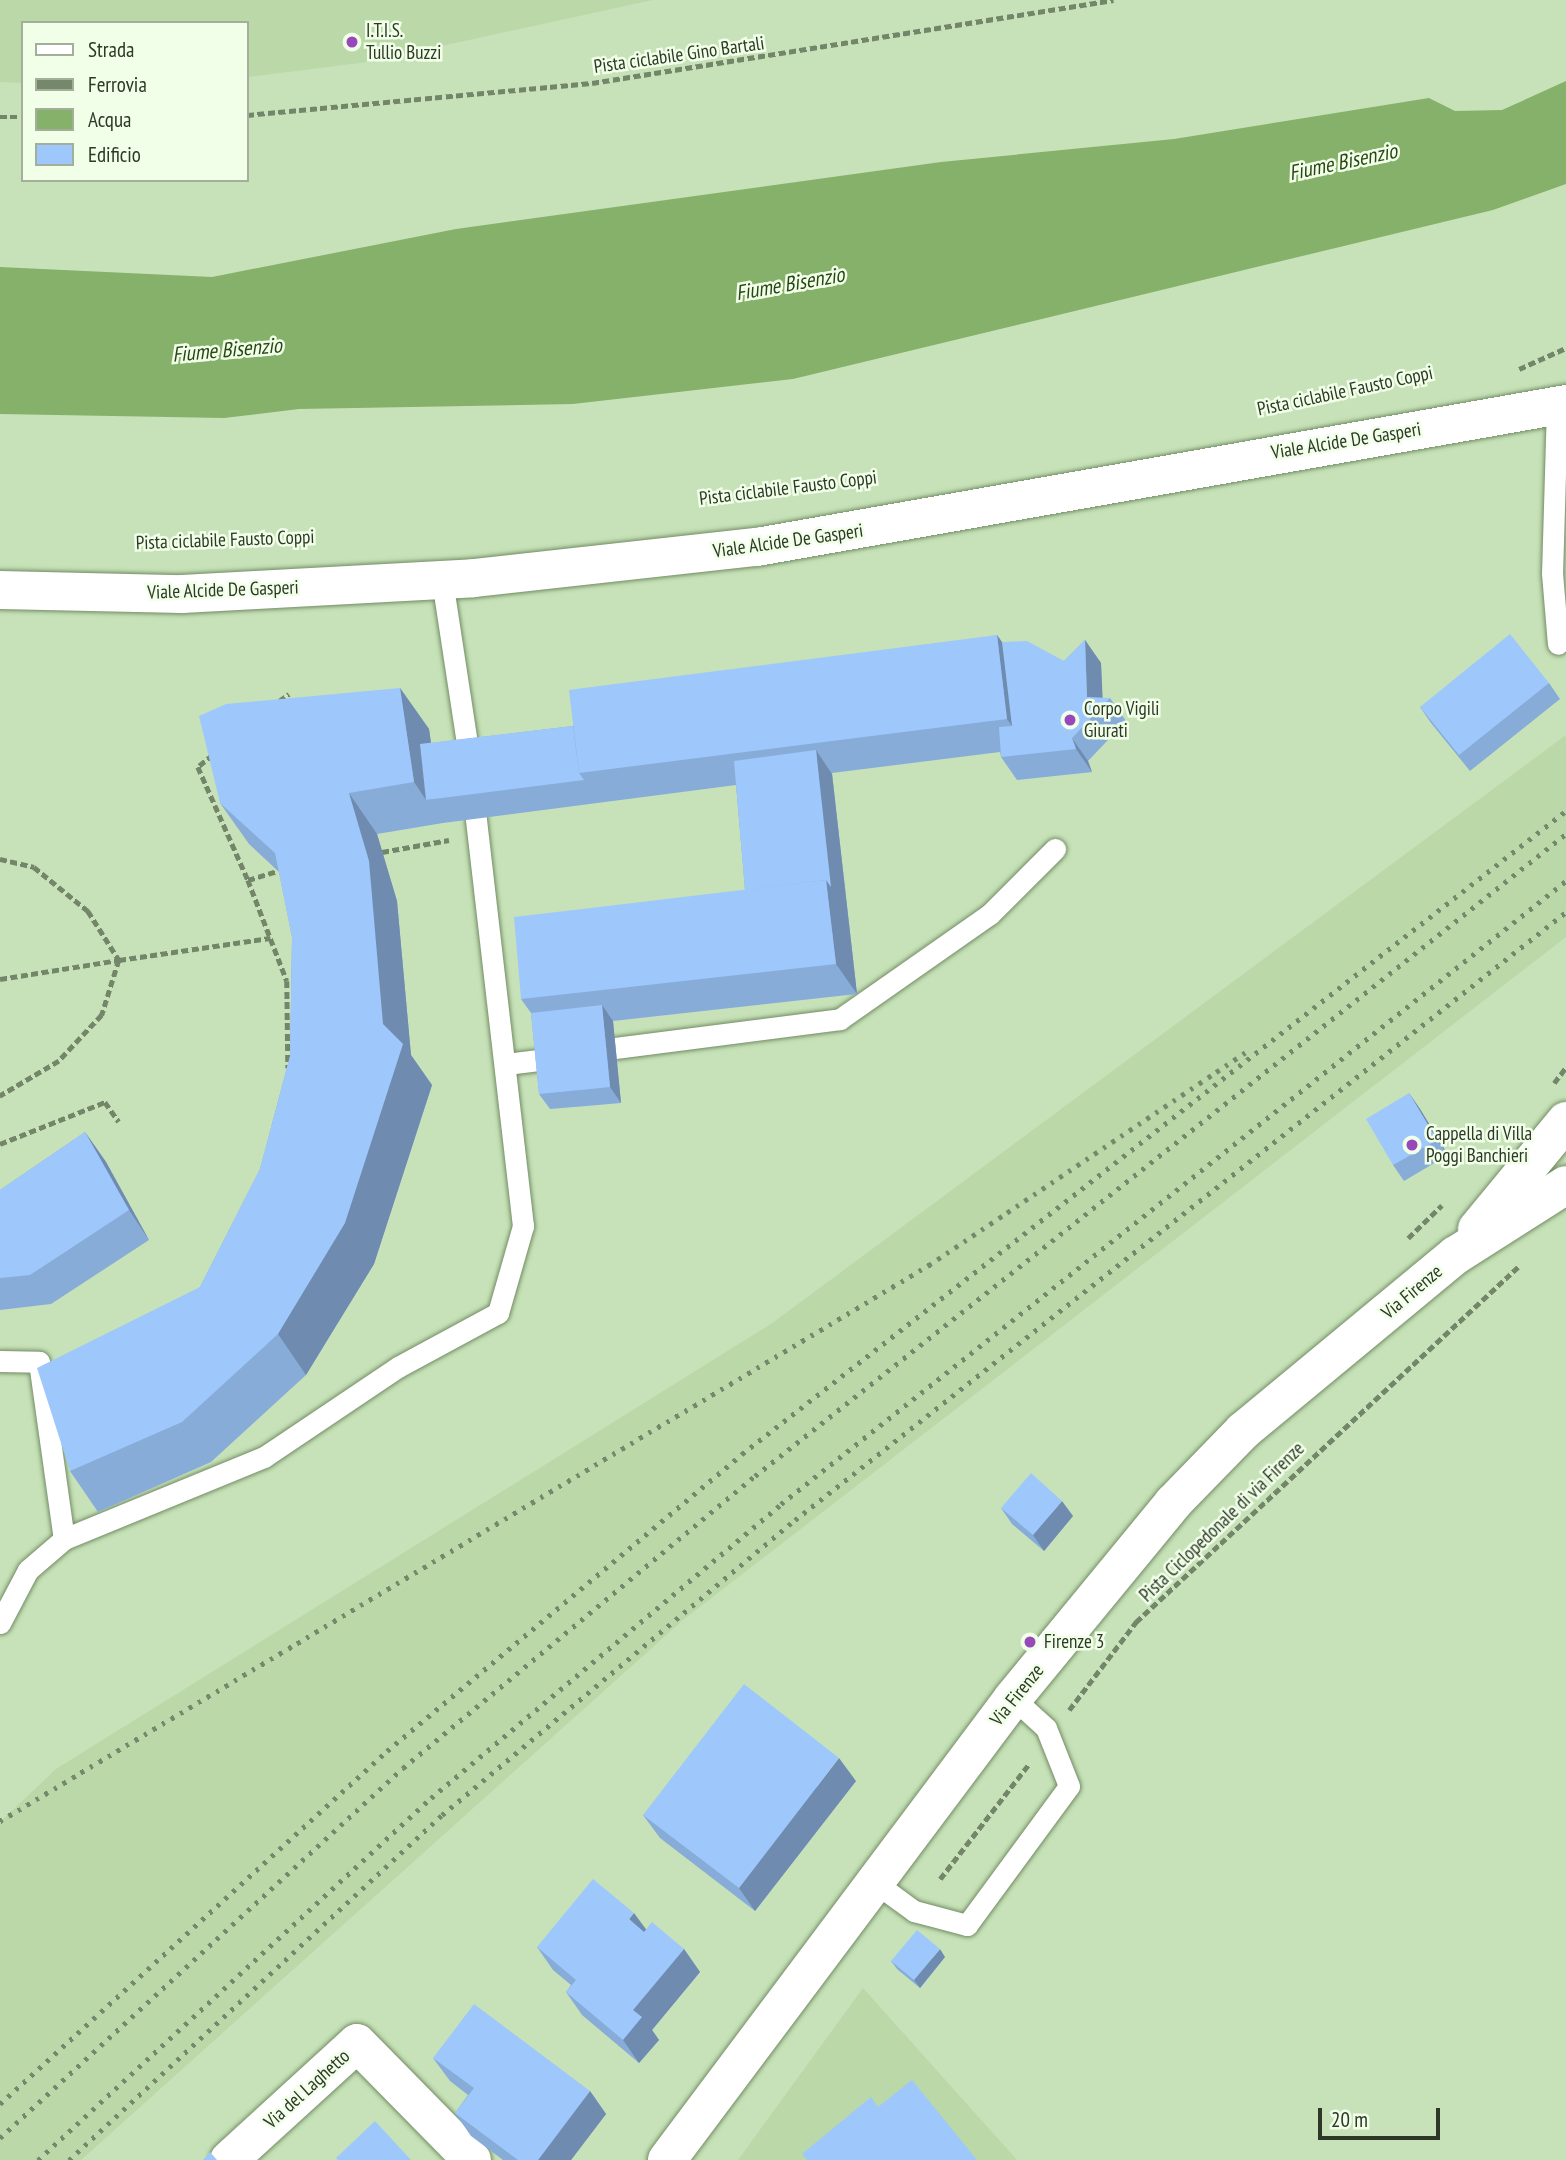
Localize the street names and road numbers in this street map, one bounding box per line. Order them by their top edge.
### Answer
street label: Pista ciclabile Gino Bartali [592,32,766,78]
street label: Pista ciclabile Fausto Coppi [1255,361,1435,421]
street label: Viale Alcide De Gasperi [1269,418,1423,464]
street label: Pista ciclabile Fausto Coppi [698,466,878,510]
street label: Viale Alcide De Gasperi [711,519,865,563]
street label: Pista ciclabile Fausto Coppi [135,525,315,555]
street label: Viale Alcide De Gasperi [147,576,299,604]
street label: Via Firenze [1377,1260,1447,1324]
street label: Pista Ciclopedonale di via Firenze [1135,1437,1309,1607]
street label: Via Firenze [985,1660,1049,1730]
street label: Via del Laghetto [260,2045,354,2133]

